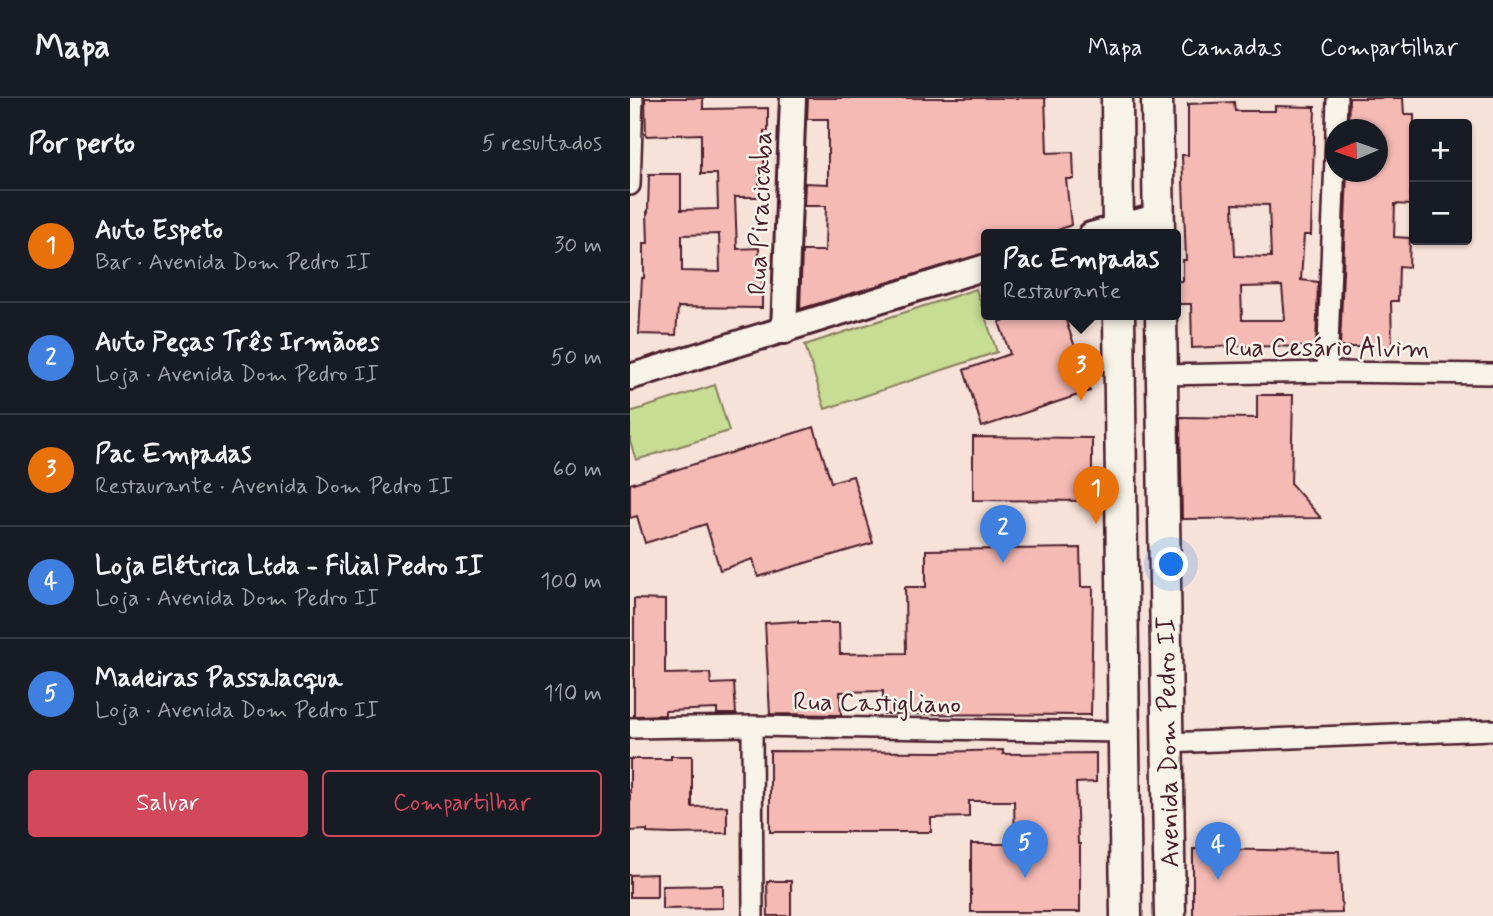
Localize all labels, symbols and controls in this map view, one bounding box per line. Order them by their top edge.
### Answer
text: Mapa [35,26,110,70]
text: Mapa [1088,33,1142,64]
text: Camadas [1180,33,1282,64]
text: Compartilhar [1320,33,1458,64]
north arrow [1325,119,1388,182]
map controls [1409,119,1472,245]
button: + [1409,119,1472,182]
text: Por perto [28,124,135,163]
text: 5 resultados [481,129,602,159]
street label: Rua Piracicaba [741,131,781,296]
button: − [1409,182,1472,245]
text: Auto Espeto [95,214,223,248]
popup [981,229,1181,320]
text: 1 [46,231,56,261]
text: 30 m [554,231,602,261]
text: Pac Empadas [1003,243,1159,277]
text: Bar · Avenida Dom Pedro II [95,248,371,278]
text: Restaurante [1003,277,1121,307]
text: Auto Peças Três Irmãoes [95,326,380,360]
street label: Rua Cesário Alvim [1224,332,1430,366]
text: 2 [45,343,57,373]
text: 50 m [551,343,602,373]
pin: 3 [1058,343,1104,401]
text: Loja · Avenida Dom Pedro II [95,360,379,390]
text: Pac Empadas [95,438,251,472]
text: 3 [46,455,56,485]
text: 60 m [553,455,602,485]
pin: 1 [1073,466,1119,524]
text: Restaurante · Avenida Dom Pedro II [95,472,453,502]
pin: 2 [980,505,1026,563]
your location [1154,547,1188,581]
text: Loja Elétrica Ltda - Filial Pedro II [95,550,483,584]
text: 4 [44,567,58,597]
text: 100 m [540,567,602,597]
text: Loja · Avenida Dom Pedro II [95,584,379,614]
street label: Avenida Dom Pedro II [1150,616,1188,868]
text: Madeiras Passalacqua [95,662,342,696]
text: 5 [44,679,58,709]
text: 110 m [543,679,602,709]
street label: Rua Castigliano [793,686,961,722]
text: Loja · Avenida Dom Pedro II [95,696,379,726]
button: Salvar [28,770,308,837]
button: Compartilhar [322,770,602,837]
pin: 5 [1002,820,1048,878]
pin: 4 [1195,822,1241,880]

